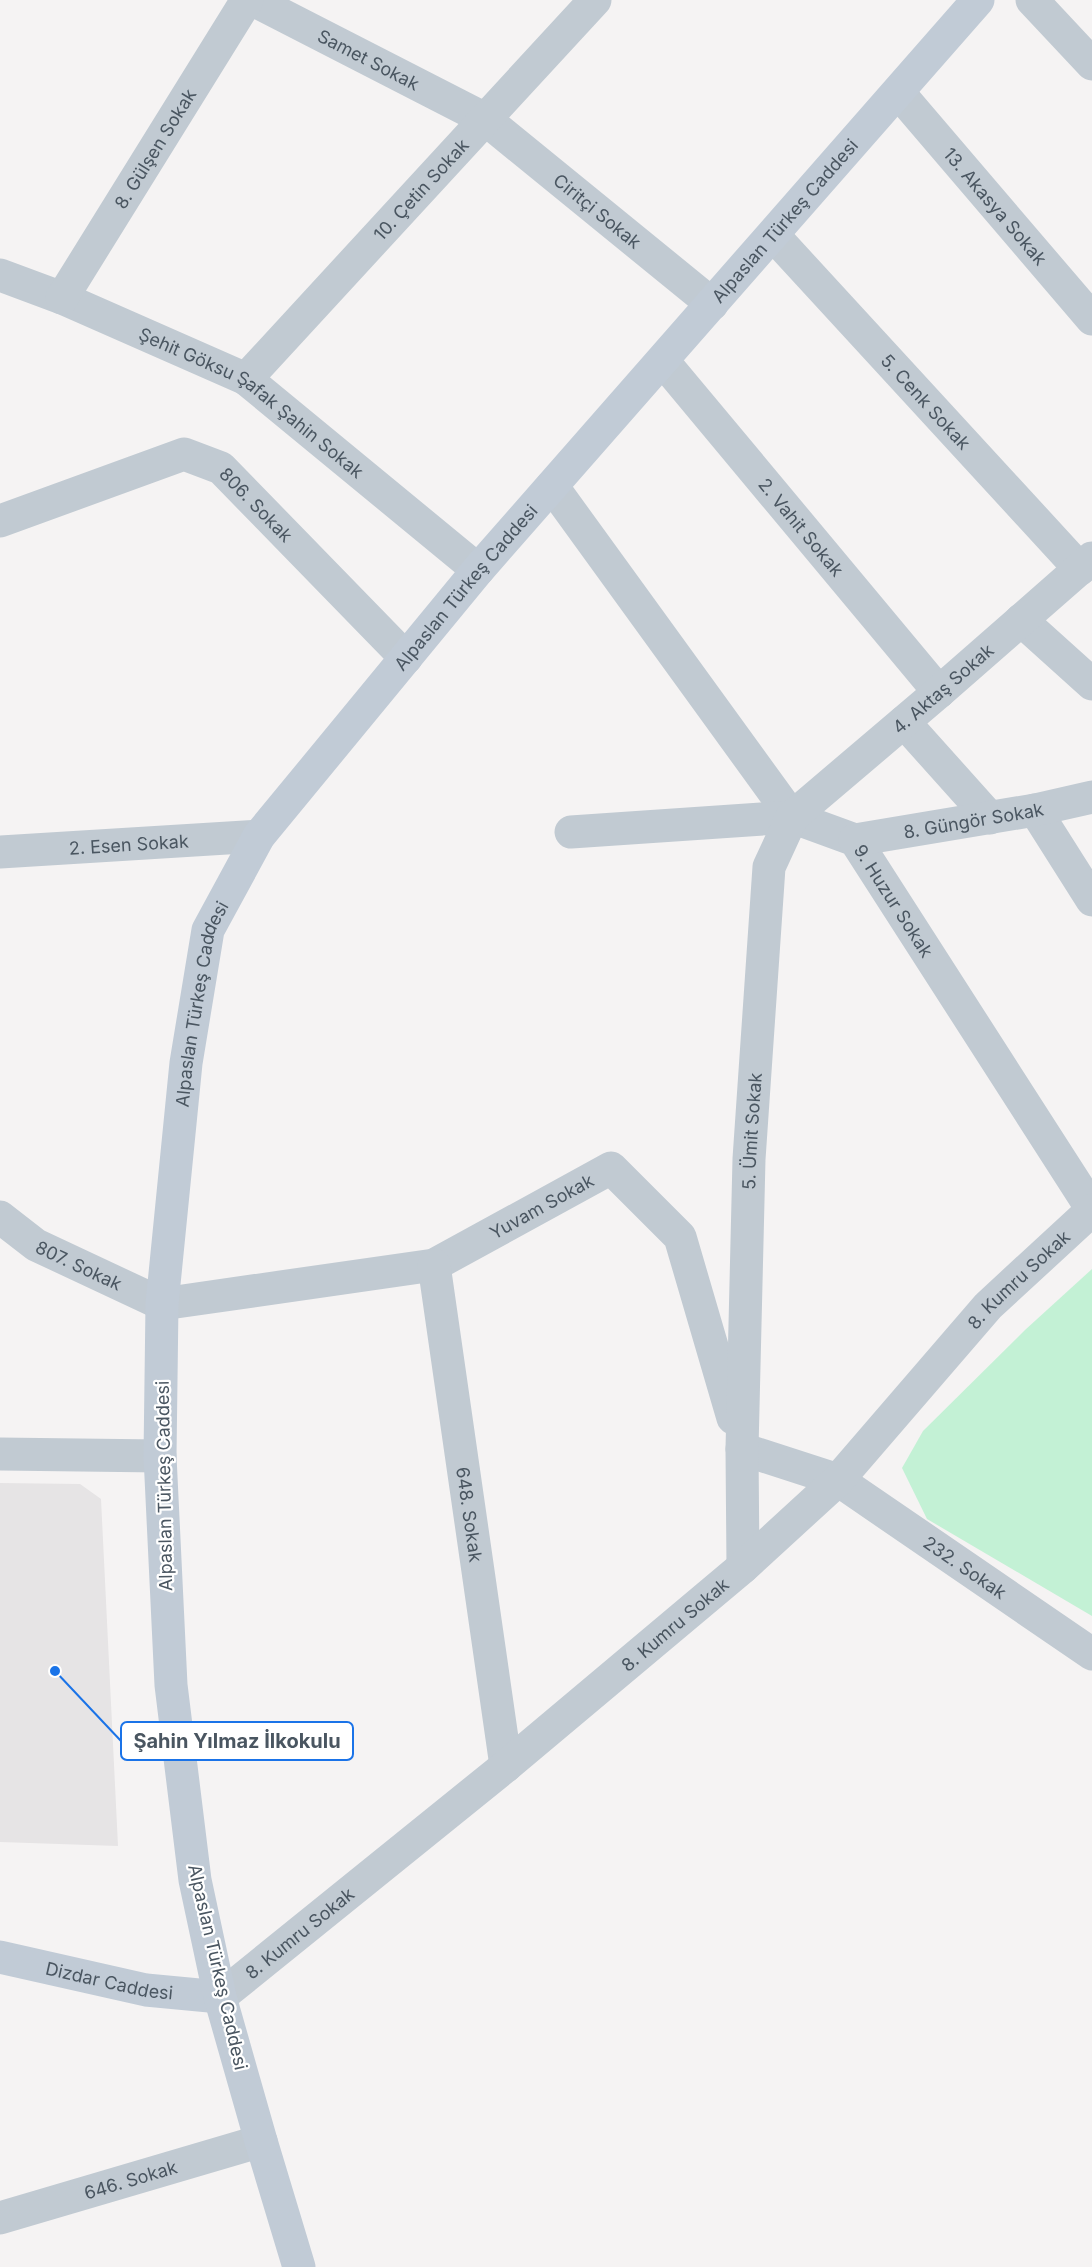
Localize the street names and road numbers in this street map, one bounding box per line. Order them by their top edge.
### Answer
street label: Samet Sokak [314,25,423,94]
street label: 8. Gülşen Sokak [110,84,200,212]
street label: 10. Çetin Sokak [369,134,473,244]
street label: Alpaslan Türkeş Caddesi [707,135,862,307]
street label: 13. Akasya Sokak [939,143,1051,269]
street label: Ciritçi Sokak [550,169,646,253]
street label: Şehit Göksu Şafak Şahin Sokak [136,323,368,482]
street label: 5. Cenk Sokak [877,349,975,454]
street label: 806. Sokak [215,463,297,546]
street label: 2. Vahit Sokak [754,474,848,580]
street label: Alpaslan Türkeş Caddesi [390,500,541,674]
street label: 4. Aktaş Sokak [888,639,998,738]
street label: 8. Güngör Sokak [902,798,1046,842]
street label: 2. Esen Sokak [68,830,189,858]
street label: 9. Huzur Sokak [850,840,938,961]
street label: Alpaslan Türkeş Caddesi [171,897,232,1108]
street label: 5. Ümit Sokak [737,1072,765,1190]
street label: Yuvam Sokak [486,1169,597,1243]
street label: 8. Kumru Sokak [963,1226,1074,1333]
street label: 807. Sokak [33,1236,125,1294]
street label: Alpaslan Türkeş Caddesi [152,1381,176,1591]
street label: 648. Sokak [453,1465,487,1564]
street label: 232. Sokak [920,1531,1011,1603]
street label: 8. Kumru Sokak [617,1573,733,1675]
street label: Alpaslan Türkeş Caddesi [184,1862,252,2072]
street label: 8. Kumru Sokak [241,1883,358,1983]
street label: Dizdar Caddesi [44,1957,174,2003]
street label: 646. Sokak [81,2156,179,2203]

